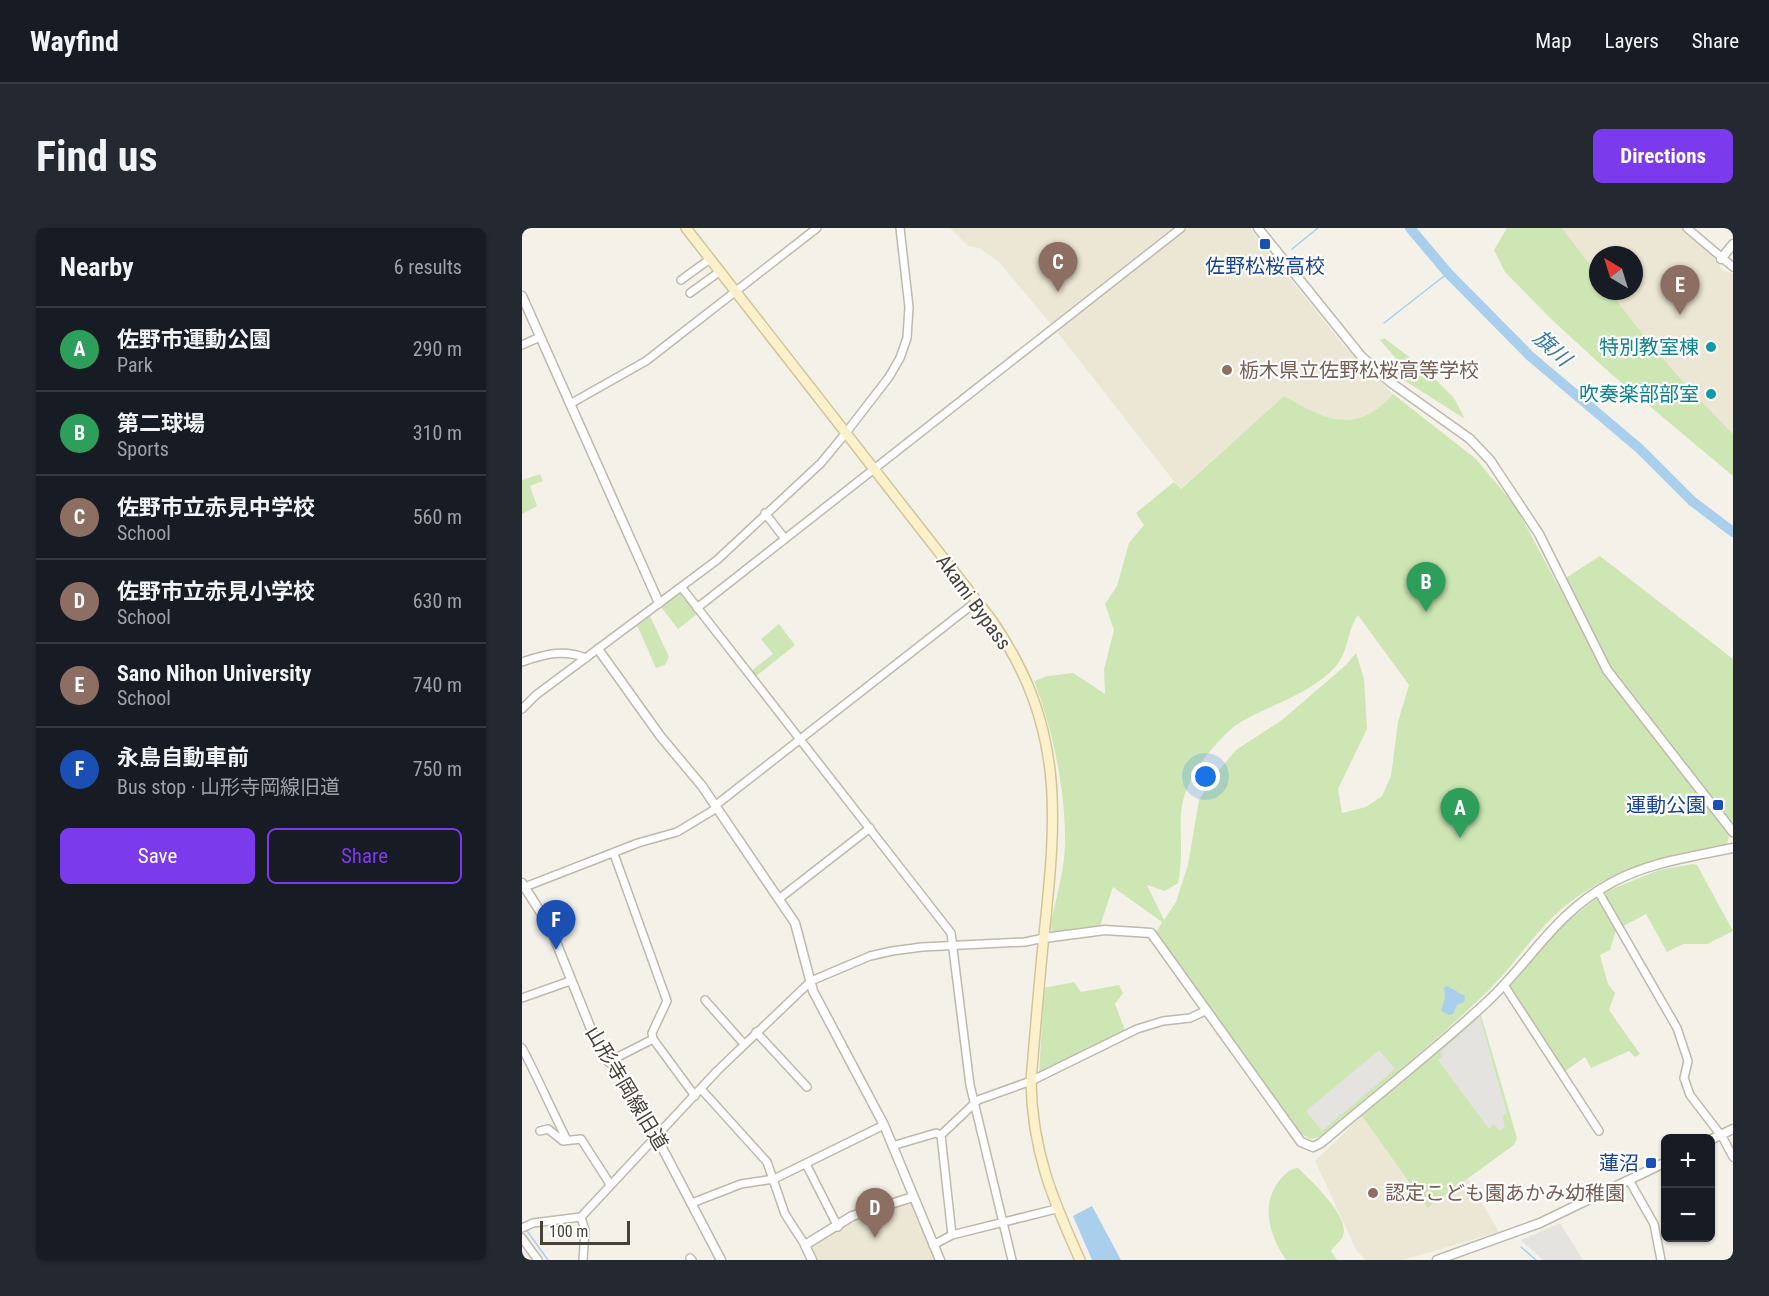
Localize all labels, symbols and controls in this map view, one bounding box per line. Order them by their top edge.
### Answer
text: Wayfind [30,25,119,58]
text: Map [1535,29,1572,53]
text: Layers [1605,29,1659,53]
text: Share [1692,29,1739,53]
button: Directions [1593,129,1733,183]
text: Find us [36,132,157,181]
marker: 佐野松桜高校 [1258,237,1272,251]
pin: C [1038,242,1078,292]
north arrow [1589,246,1643,300]
text: Nearby [60,252,134,282]
place label: 佐野松桜高校 [1205,254,1325,278]
text: 6 results [394,255,462,279]
pin: E [1660,266,1700,315]
water label: 旗川 [1528,325,1577,372]
text: 佐野市運動公園 [117,327,271,352]
place label: 特別教室棟 [1599,335,1699,359]
text: A [74,337,85,361]
text: 290 m [413,337,462,361]
marker: 特別教室棟 [1704,340,1718,354]
text: Park [117,353,153,377]
place label: 栃木県立佐野松桜高等学校 [1239,358,1479,382]
marker: 栃木県立佐野松桜高等学校 [1220,363,1234,377]
place label: 吹奏楽部部室 [1579,382,1699,406]
marker: 吹奏楽部部室 [1704,387,1718,401]
text: 第二球場 [117,411,205,436]
text: B [74,421,85,445]
text: 310 m [413,421,462,445]
text: Sports [117,437,169,461]
text: 佐野市立赤見中学校 [117,495,315,520]
text: C [74,505,85,529]
text: 560 m [413,505,462,529]
text: School [117,521,171,545]
street label: Akami Bypass [932,550,1016,654]
pin: B [1406,562,1446,612]
text: 佐野市立赤見小学校 [117,579,315,604]
text: D [74,589,85,613]
text: 630 m [413,589,462,613]
text: School [117,605,171,629]
text: Sano Nihon University [117,661,311,686]
text: E [75,673,84,697]
text: 740 m [413,673,462,697]
text: School [117,686,171,710]
text: 永島自動車前 [117,745,249,770]
text: F [75,757,84,781]
text: 750 m [413,757,462,781]
your location [1191,762,1220,791]
text: Bus stop · 山形寺岡線旧道 [117,775,340,799]
pin: A [1440,788,1480,838]
place label: 運動公園 [1626,793,1706,817]
marker: 運動公園 [1711,798,1725,812]
button: Save [60,828,255,884]
button: Share [267,828,462,884]
pin: F [537,900,576,950]
street label: 山形寺岡線旧道 [581,1022,673,1154]
map controls [1661,1134,1715,1242]
button: + [1661,1134,1715,1188]
place label: 蓮沼 [1599,1151,1639,1175]
marker: 蓮沼 [1644,1156,1658,1170]
place label: 認定こども園あかみ幼稚園 [1385,1181,1625,1205]
marker: 認定こども園あかみ幼稚園 [1366,1186,1380,1200]
pin: D [856,1188,894,1238]
button: − [1661,1188,1715,1242]
scale bar [540,1218,630,1246]
text: 100 m [549,1222,588,1241]

